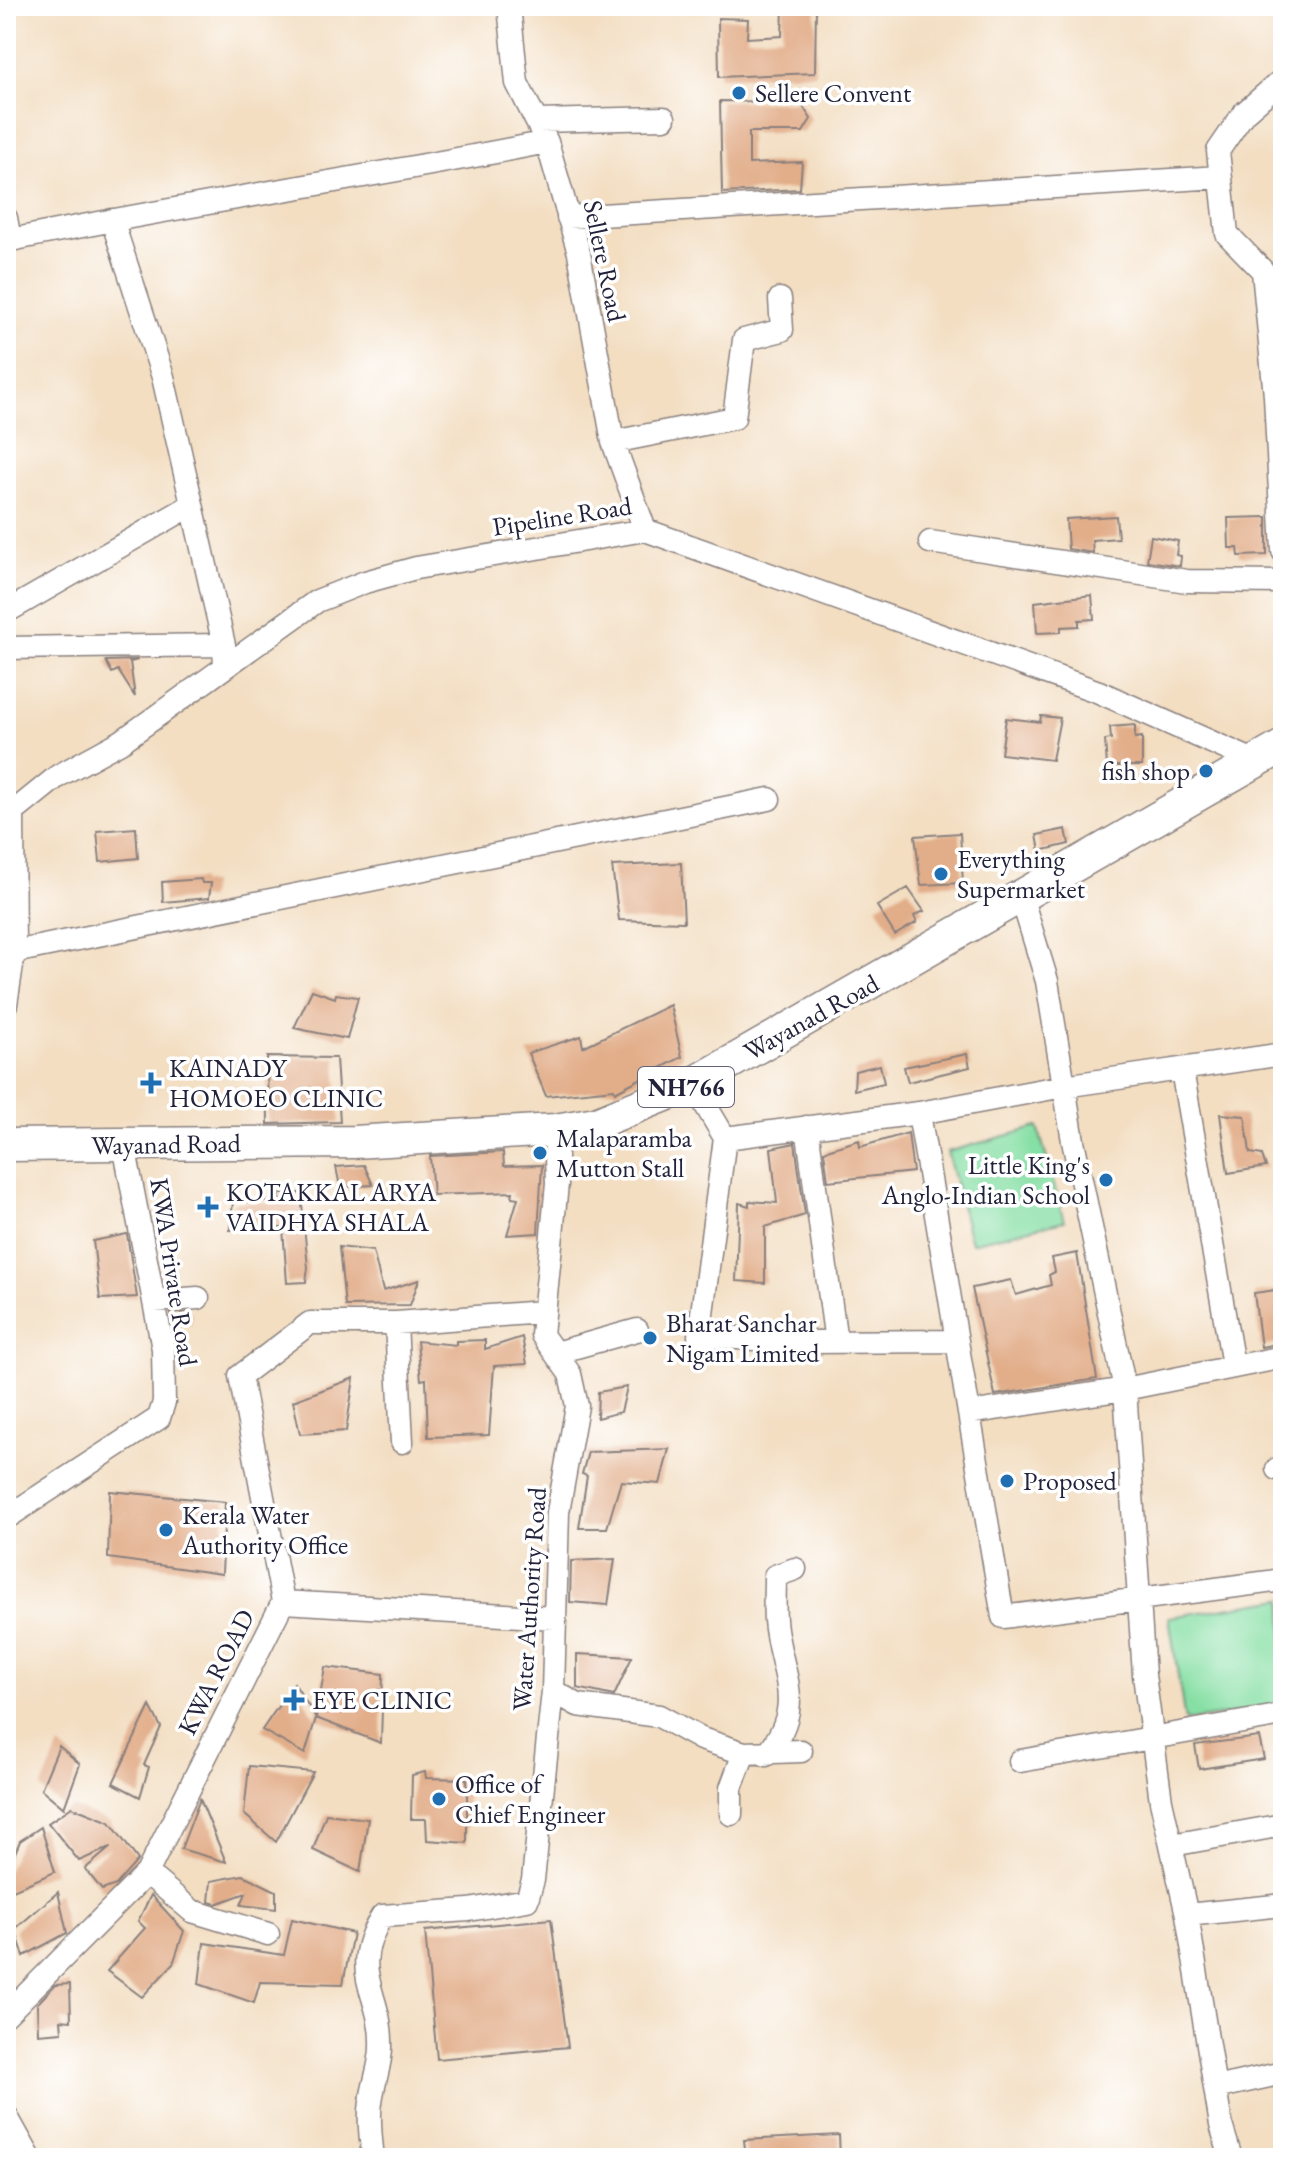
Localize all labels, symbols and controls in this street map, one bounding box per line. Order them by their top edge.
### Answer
place label: Sellere Convent [755,76,911,110]
marker: Sellere Convent [730,84,748,102]
street label: Sellere Road [576,197,635,326]
street label: Pipeline Road [490,488,635,544]
place label: fish shop [1101,754,1190,788]
marker: fish shop [1197,762,1215,780]
place label: Everything Supermarket [957,842,1085,906]
marker: Everything Supermarket [932,865,950,883]
street label: Wayanad Road [737,965,885,1068]
place label: KAINADY HOMOEO CLINIC [169,1051,383,1115]
road number: NH766 [638,1067,734,1107]
marker: KAINADY HOMOEO CLINIC [140,1072,162,1094]
place label: Malaparamba Mutton Stall [556,1121,692,1185]
street label: Wayanad Road [91,1126,242,1162]
marker: Malaparamba Mutton Stall [531,1144,549,1162]
place label: Little King's Anglo-Indian School [881,1148,1090,1212]
marker: Little King's Anglo-Indian School [1097,1171,1115,1189]
street label: KWA Private Road [142,1175,206,1369]
place label: KOTAKKAL ARYA VAIDHYA SHALA [226,1175,437,1239]
marker: KOTAKKAL ARYA VAIDHYA SHALA [197,1196,219,1218]
place label: Bharat Sanchar Nigam Limited [666,1306,820,1370]
marker: Bharat Sanchar Nigam Limited [641,1329,659,1347]
place label: Proposed [1023,1464,1118,1498]
marker: Proposed [998,1472,1016,1490]
street label: Water Authority Road [504,1485,554,1712]
place label: Kerala Water Authority Office [181,1498,348,1562]
marker: Kerala Water Authority Office [157,1521,175,1539]
street label: KWA ROAD [170,1603,262,1741]
place label: EYE CLINIC [312,1683,452,1717]
marker: EYE CLINIC [283,1689,305,1711]
place label: Office of Chief Engineer [455,1767,606,1831]
marker: Office of Chief Engineer [430,1790,448,1808]

